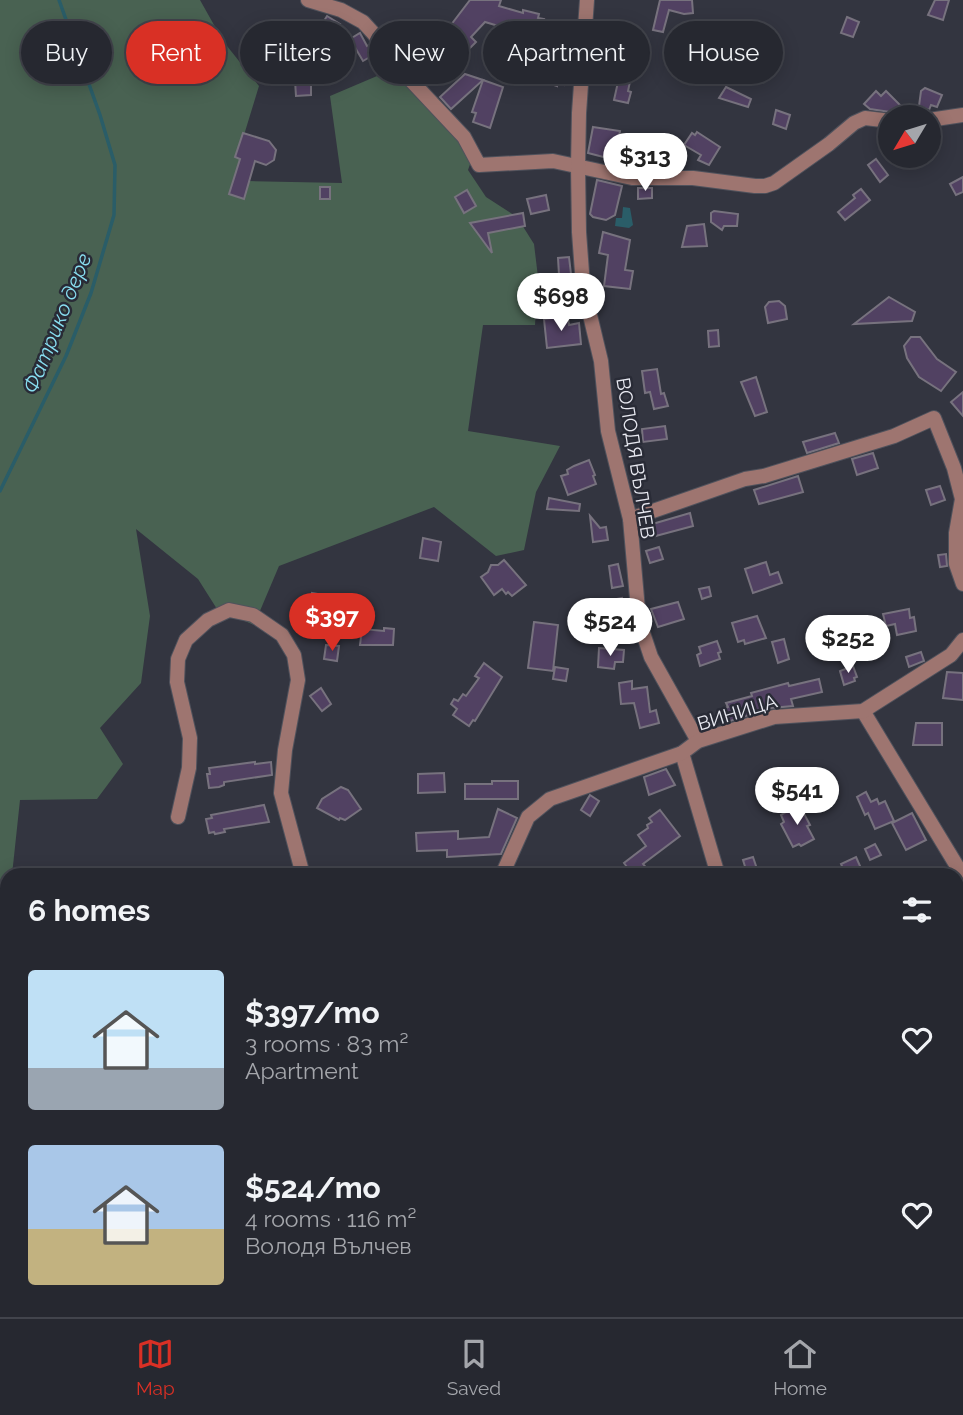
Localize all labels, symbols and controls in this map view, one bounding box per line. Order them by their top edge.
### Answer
chip: Buy [21,21,112,84]
chip: Rent [126,21,226,84]
chip: Filters [240,21,355,84]
chip: New [369,21,469,84]
chip: Apartment [483,21,650,84]
chip: House [664,21,783,84]
north arrow [878,105,942,168]
map controls [878,105,941,168]
pin: $313 [604,134,686,193]
text: $313 [619,142,671,169]
water label: Фатрико дере [18,249,96,397]
pin: $698 [520,274,602,333]
text: $698 [533,282,589,309]
street label: ВОЛОДЯ ВЪЛЧЕВ [612,376,660,540]
pin: $397 [291,594,373,653]
pin: $524 [569,598,651,658]
text: $397 [305,602,359,629]
text: $524 [583,607,637,634]
pin: $252 [807,616,889,675]
text: $252 [821,624,875,651]
street label: ВИНИЦА [694,689,780,735]
pin: $541 [756,768,838,827]
text: $541 [771,776,823,803]
icon: filters [898,891,936,929]
text: 6 homes [28,893,150,928]
text: $397/mo [245,995,380,1030]
icon: home [84,998,168,1082]
icon: heart [898,1021,936,1059]
text: 3 rooms · 83 m² [245,1030,408,1057]
text: Apartment [245,1057,359,1084]
text: $524/mo [245,1170,381,1205]
icon: home [84,1173,168,1257]
icon: heart [898,1196,936,1234]
text: 4 rooms · 116 m² [245,1205,416,1232]
text: Володя Вълчев [245,1232,412,1259]
tab: Map [136,1335,175,1399]
tab: Saved [447,1335,501,1399]
tab: Home [773,1335,827,1399]

